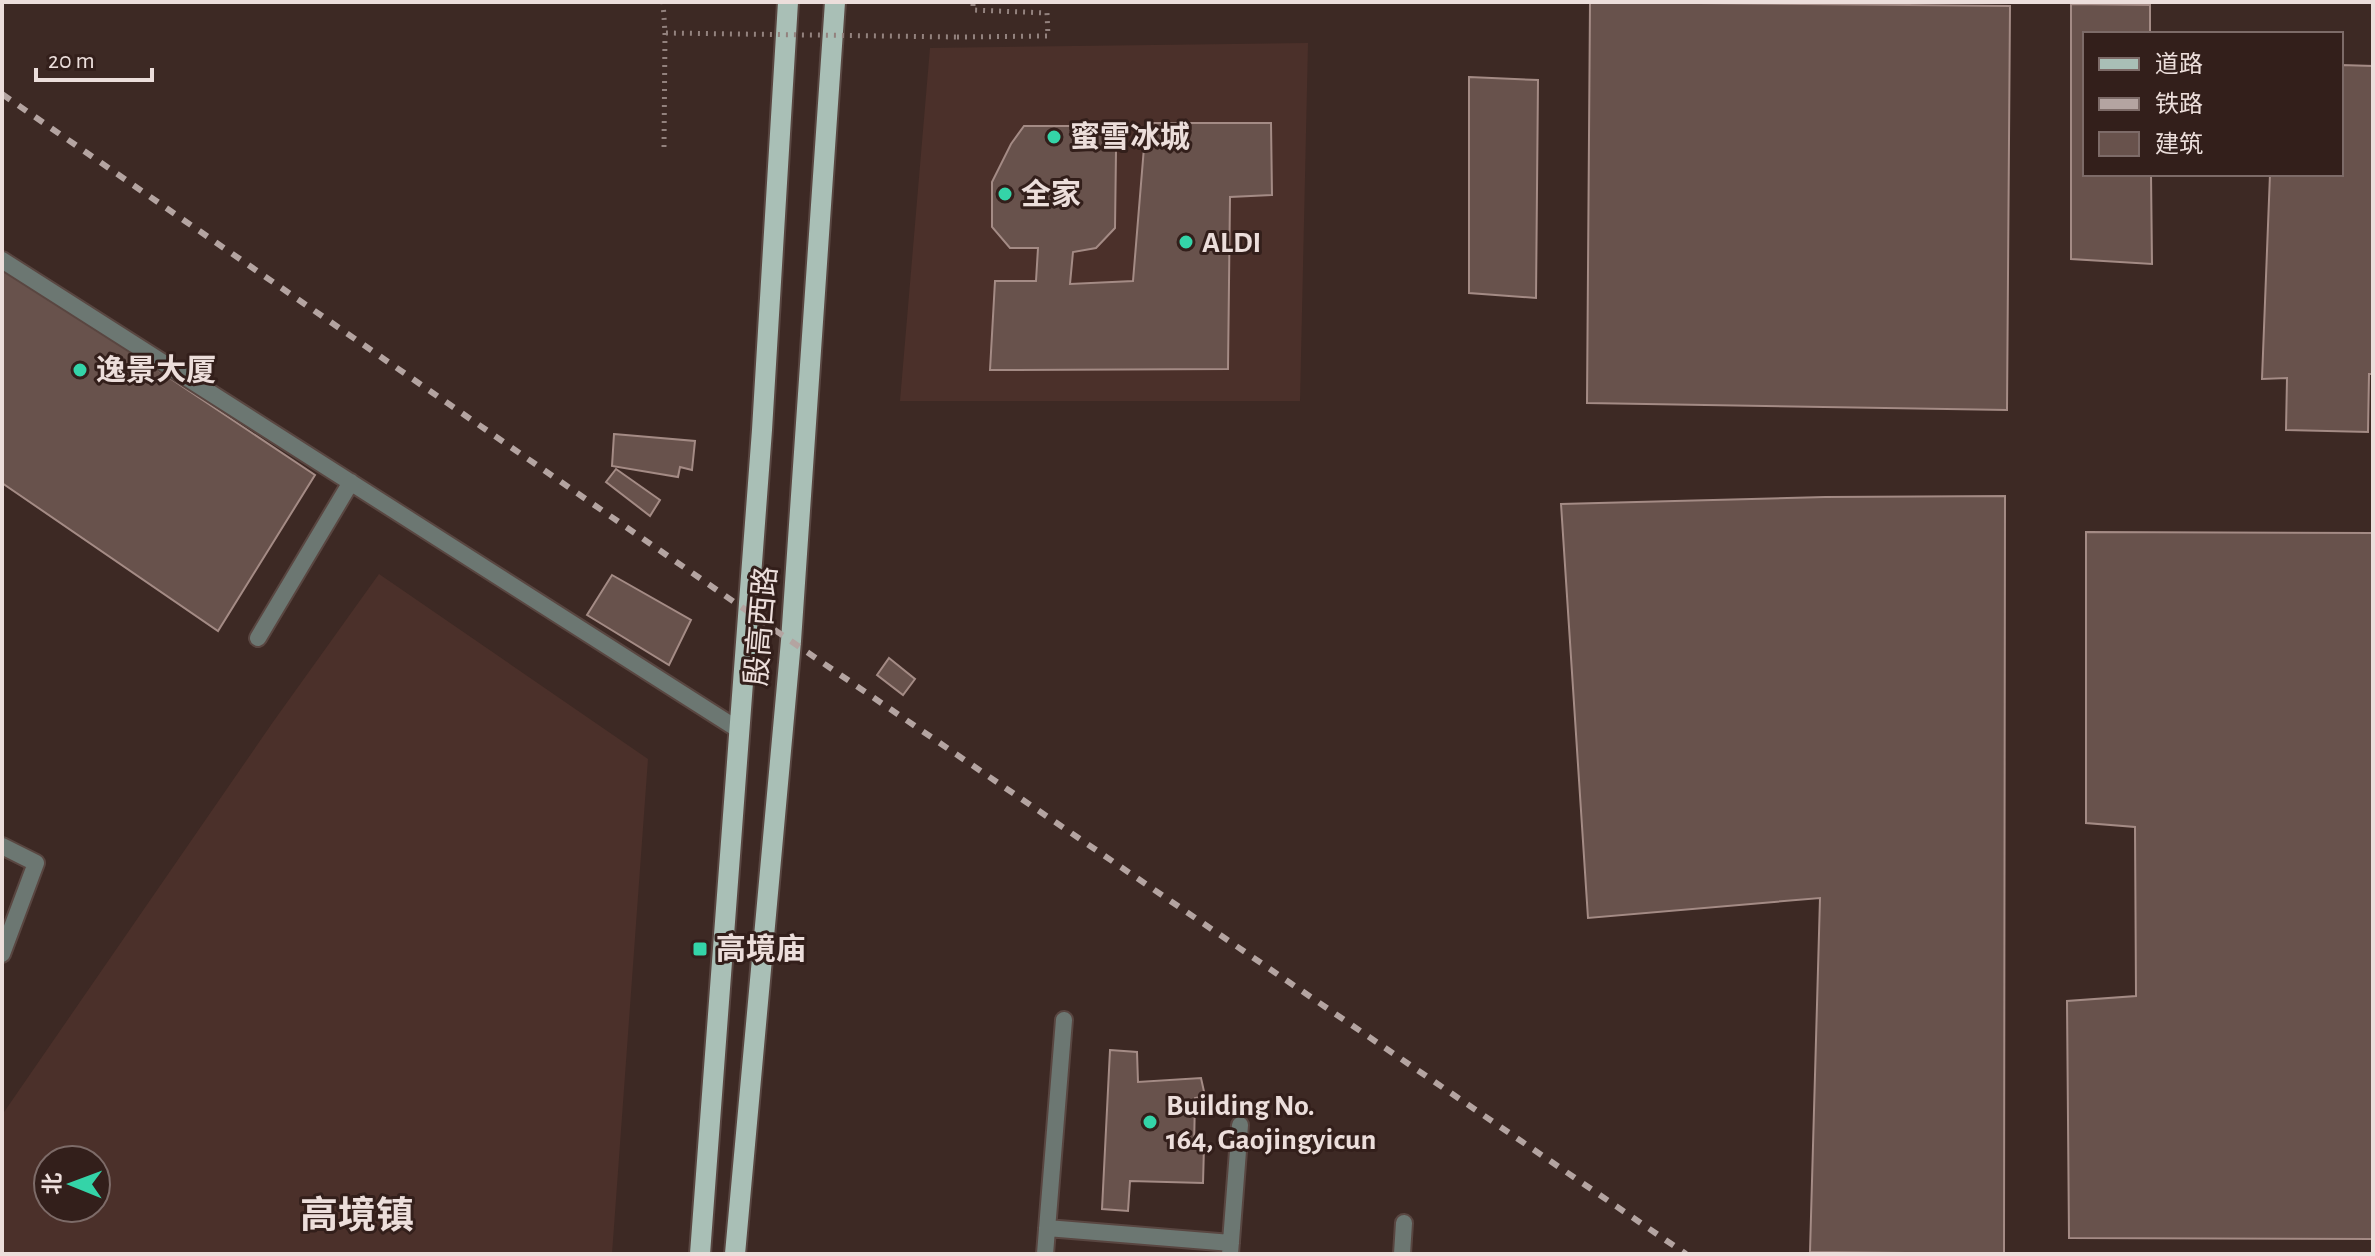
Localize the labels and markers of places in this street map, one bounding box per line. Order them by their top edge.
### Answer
place label: 蜜雪冰城 [1070,121,1190,153]
marker: 蜜雪冰城 [1045,128,1063,146]
place label: 全家 [1021,178,1081,210]
marker: 全家 [996,185,1014,203]
place label: ALDI [1202,228,1261,258]
marker: ALDI [1177,233,1195,251]
place label: 逸景大厦 [96,354,216,386]
marker: 逸景大厦 [71,361,89,379]
place label: 高境庙 [716,933,806,965]
marker: 高境庙 [691,940,709,958]
place label: Building No. 164, Gaojingyicun [1166,1091,1376,1155]
marker: Building No. 164, Gaojingyicun [1141,1113,1159,1131]

